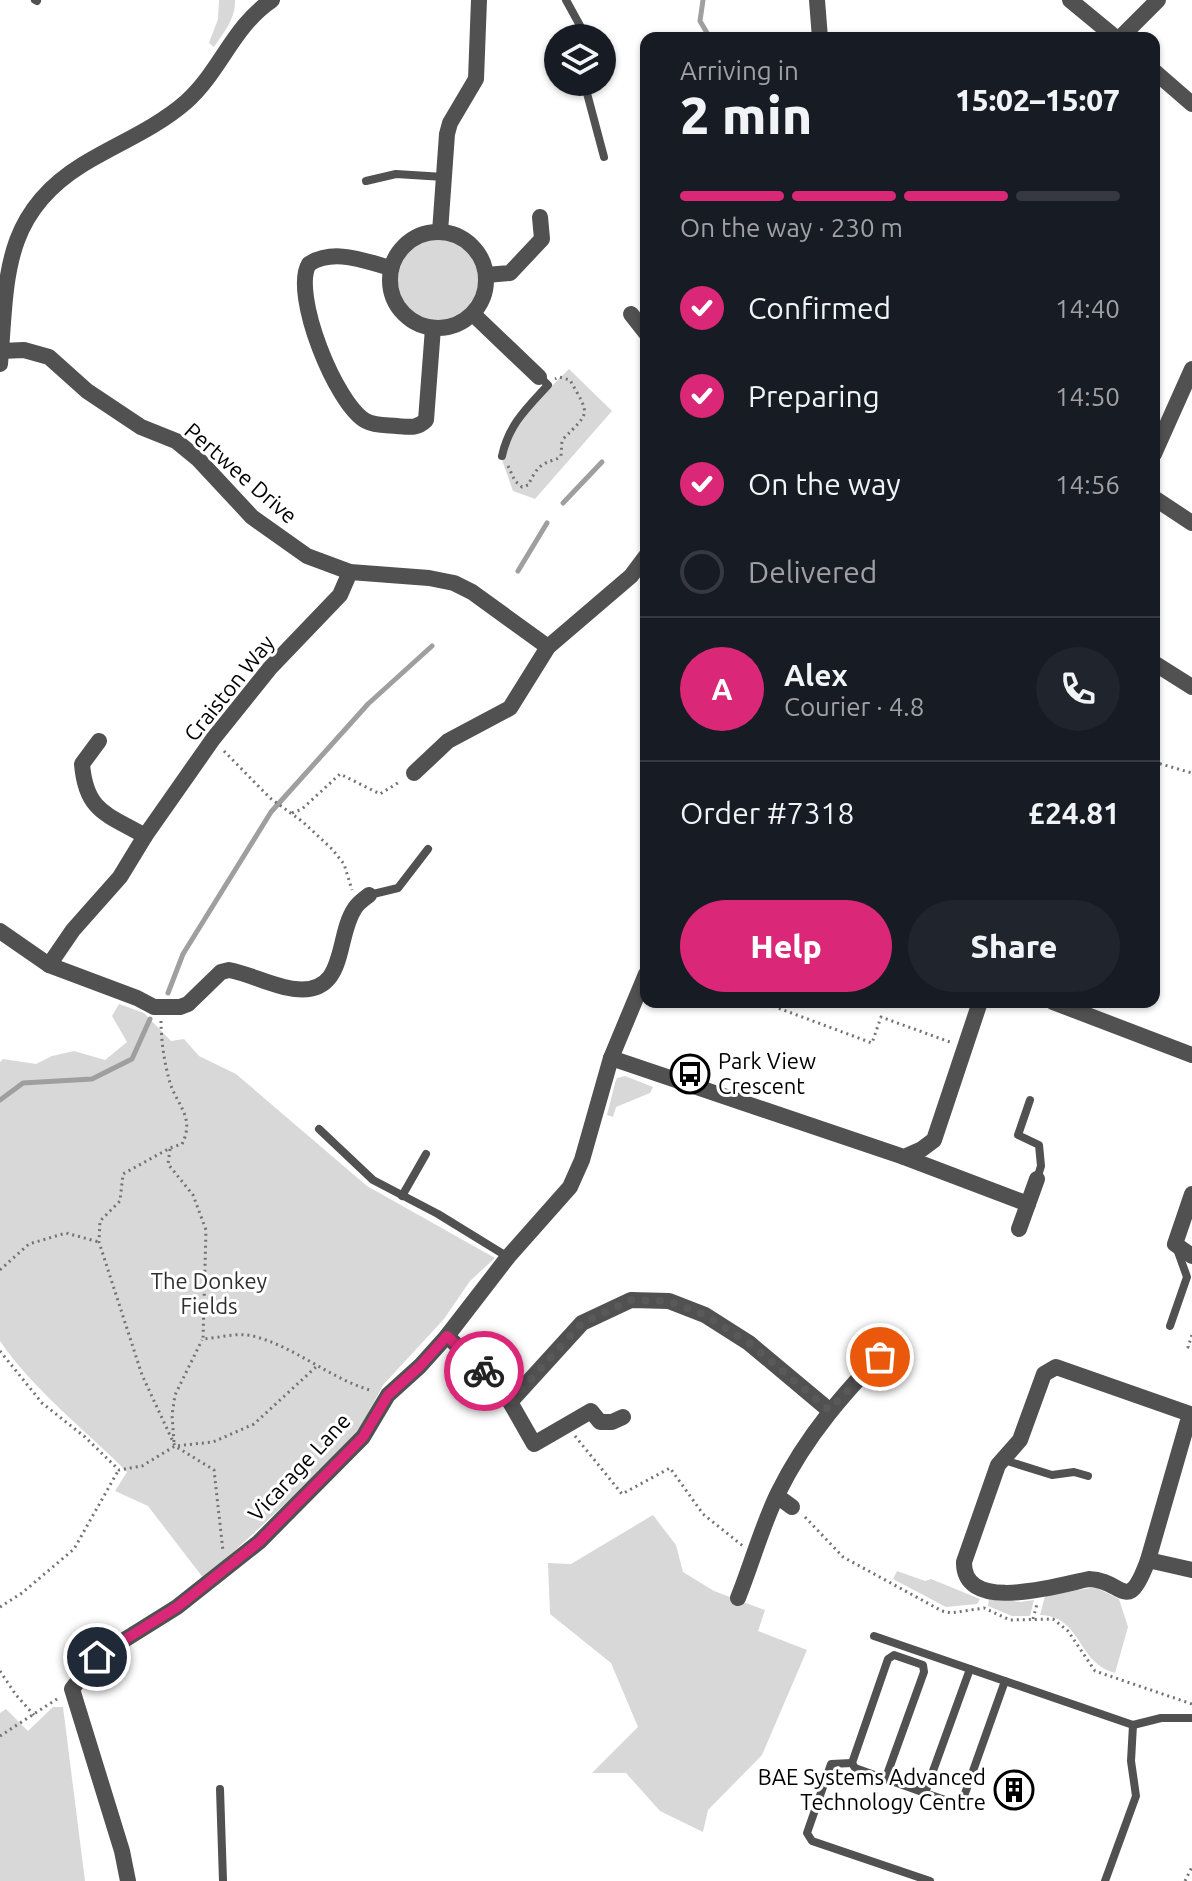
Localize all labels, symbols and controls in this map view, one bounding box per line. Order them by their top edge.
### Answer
map controls [544,24,616,96]
button: layers [544,24,616,96]
text: Arriving in [680,56,799,85]
text: 15:02–15:07 [955,83,1120,117]
text: 2 min [680,86,812,144]
text: On the way · 230 m [680,213,903,242]
icon: check [680,286,724,330]
text: Confirmed [748,291,891,325]
text: 14:40 [1055,294,1120,323]
icon: check [680,374,724,418]
text: Preparing [748,379,880,413]
text: 14:50 [1055,382,1120,411]
street label: Pertwee Drive [180,417,302,528]
icon: check [680,462,724,506]
text: On the way [748,467,901,501]
text: 14:56 [1055,470,1120,499]
text: Delivered [748,555,877,589]
street label: Craiston Way [178,629,279,746]
button: phone [1036,647,1120,731]
text: Alex [784,658,848,692]
text: A [711,672,733,706]
text: Courier · 4.8 [784,692,924,721]
text: Order #7318 [680,796,854,830]
text: £24.81 [1028,796,1120,830]
button: Help [680,900,892,992]
button: Share [908,900,1120,992]
place label: Park View Crescent [718,1048,816,1098]
bus stop icon: Park View Crescent [669,1053,711,1095]
park label: The Donkey Fields [151,1268,268,1318]
pin [846,1323,914,1391]
courier [444,1331,524,1411]
icon: bag [858,1335,902,1379]
icon: bike [462,1349,506,1393]
street label: Vicarage Lane [242,1408,355,1526]
pin [63,1623,131,1691]
icon: home [75,1635,119,1679]
place label: BAE Systems Advanced Technology Centre [758,1764,986,1814]
building icon: BAE Systems Advanced Technology Centre [993,1769,1035,1811]

